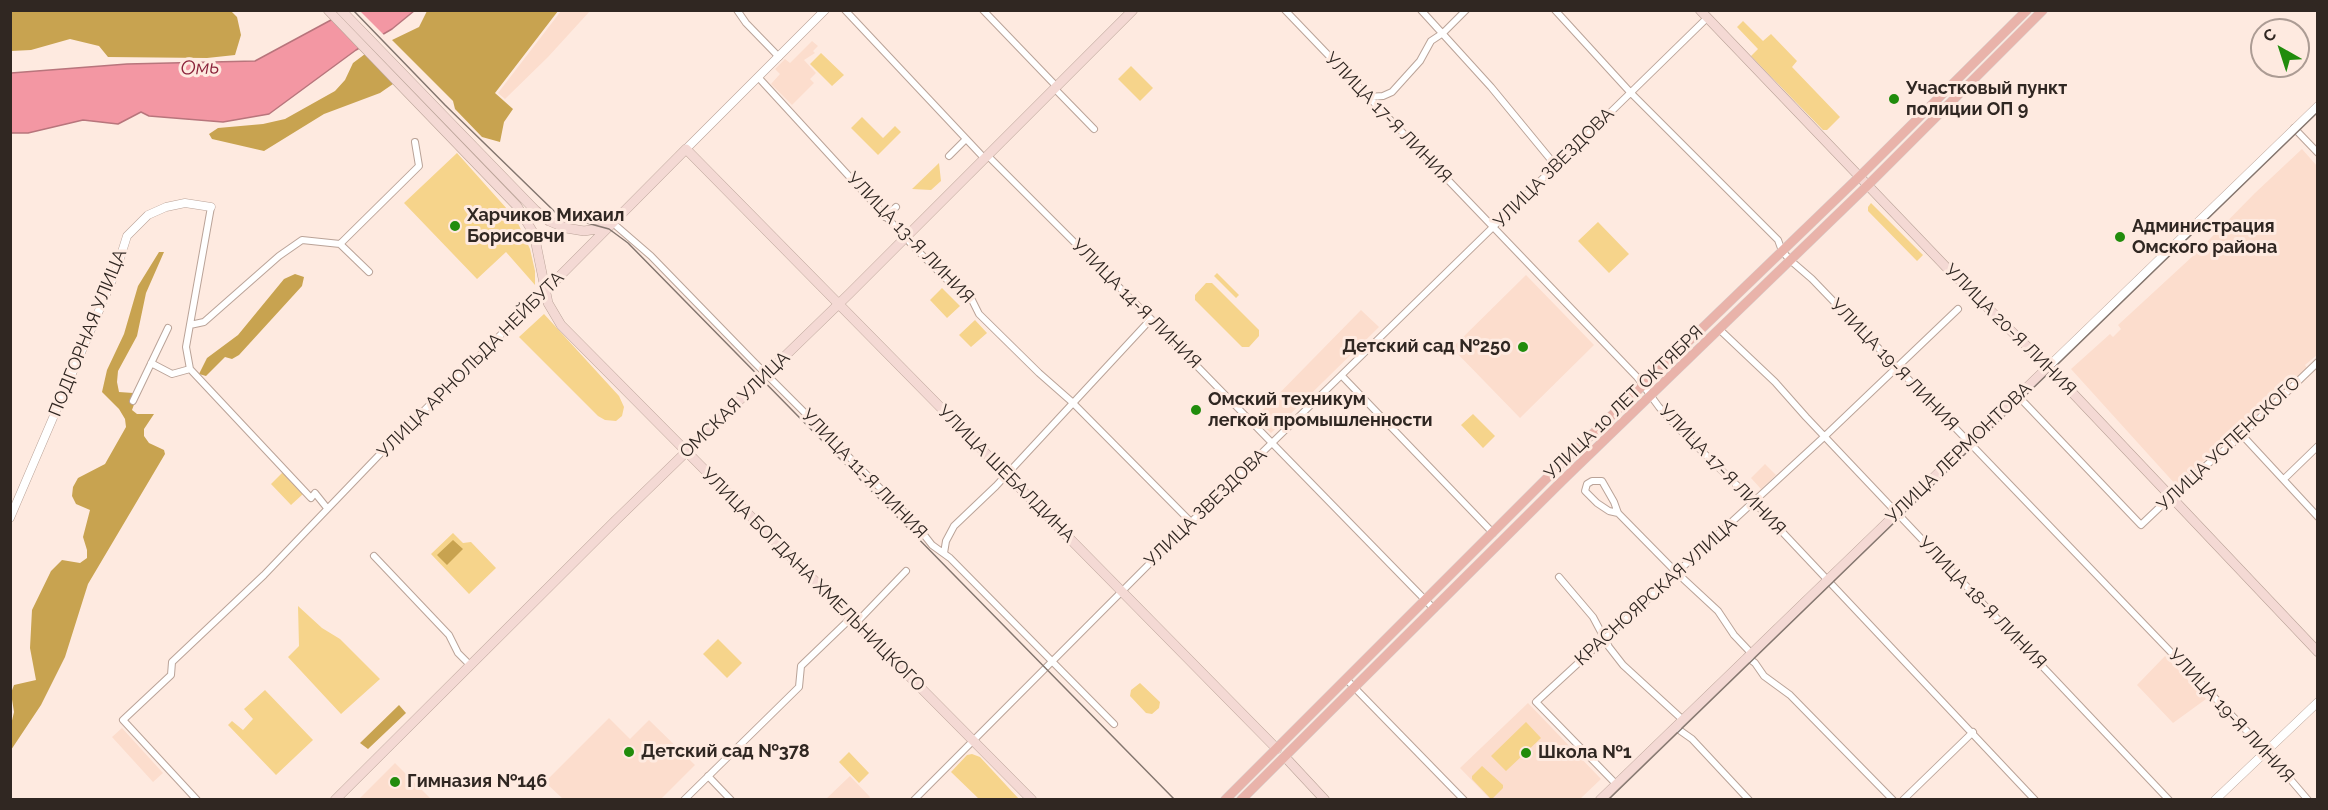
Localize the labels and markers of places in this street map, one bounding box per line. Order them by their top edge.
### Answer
place label: Участковый пункт полиции ОП 9 [1906,78,2067,121]
marker: Участковый пункт полиции ОП 9 [1887,92,1901,106]
place label: Харчиков Михаил Борисовчи [467,205,624,248]
place label: Администрация Омского района [2132,216,2277,258]
marker: Харчиков Михаил Борисовчи [448,219,462,233]
marker: Администрация Омского района [2113,230,2127,244]
place label: Детский сад №250 [1342,336,1511,358]
marker: Детский сад №250 [1516,340,1530,354]
place label: Омский техникум легкой промышленности [1208,389,1433,432]
marker: Омский техникум легкой промышленности [1189,403,1203,417]
place label: Детский сад №378 [641,741,810,763]
place label: Школа №1 [1538,742,1632,764]
marker: Детский сад №378 [622,745,636,759]
marker: Школа №1 [1519,746,1533,760]
place label: Гимназия №146 [407,771,547,793]
marker: Гимназия №146 [388,775,402,789]

